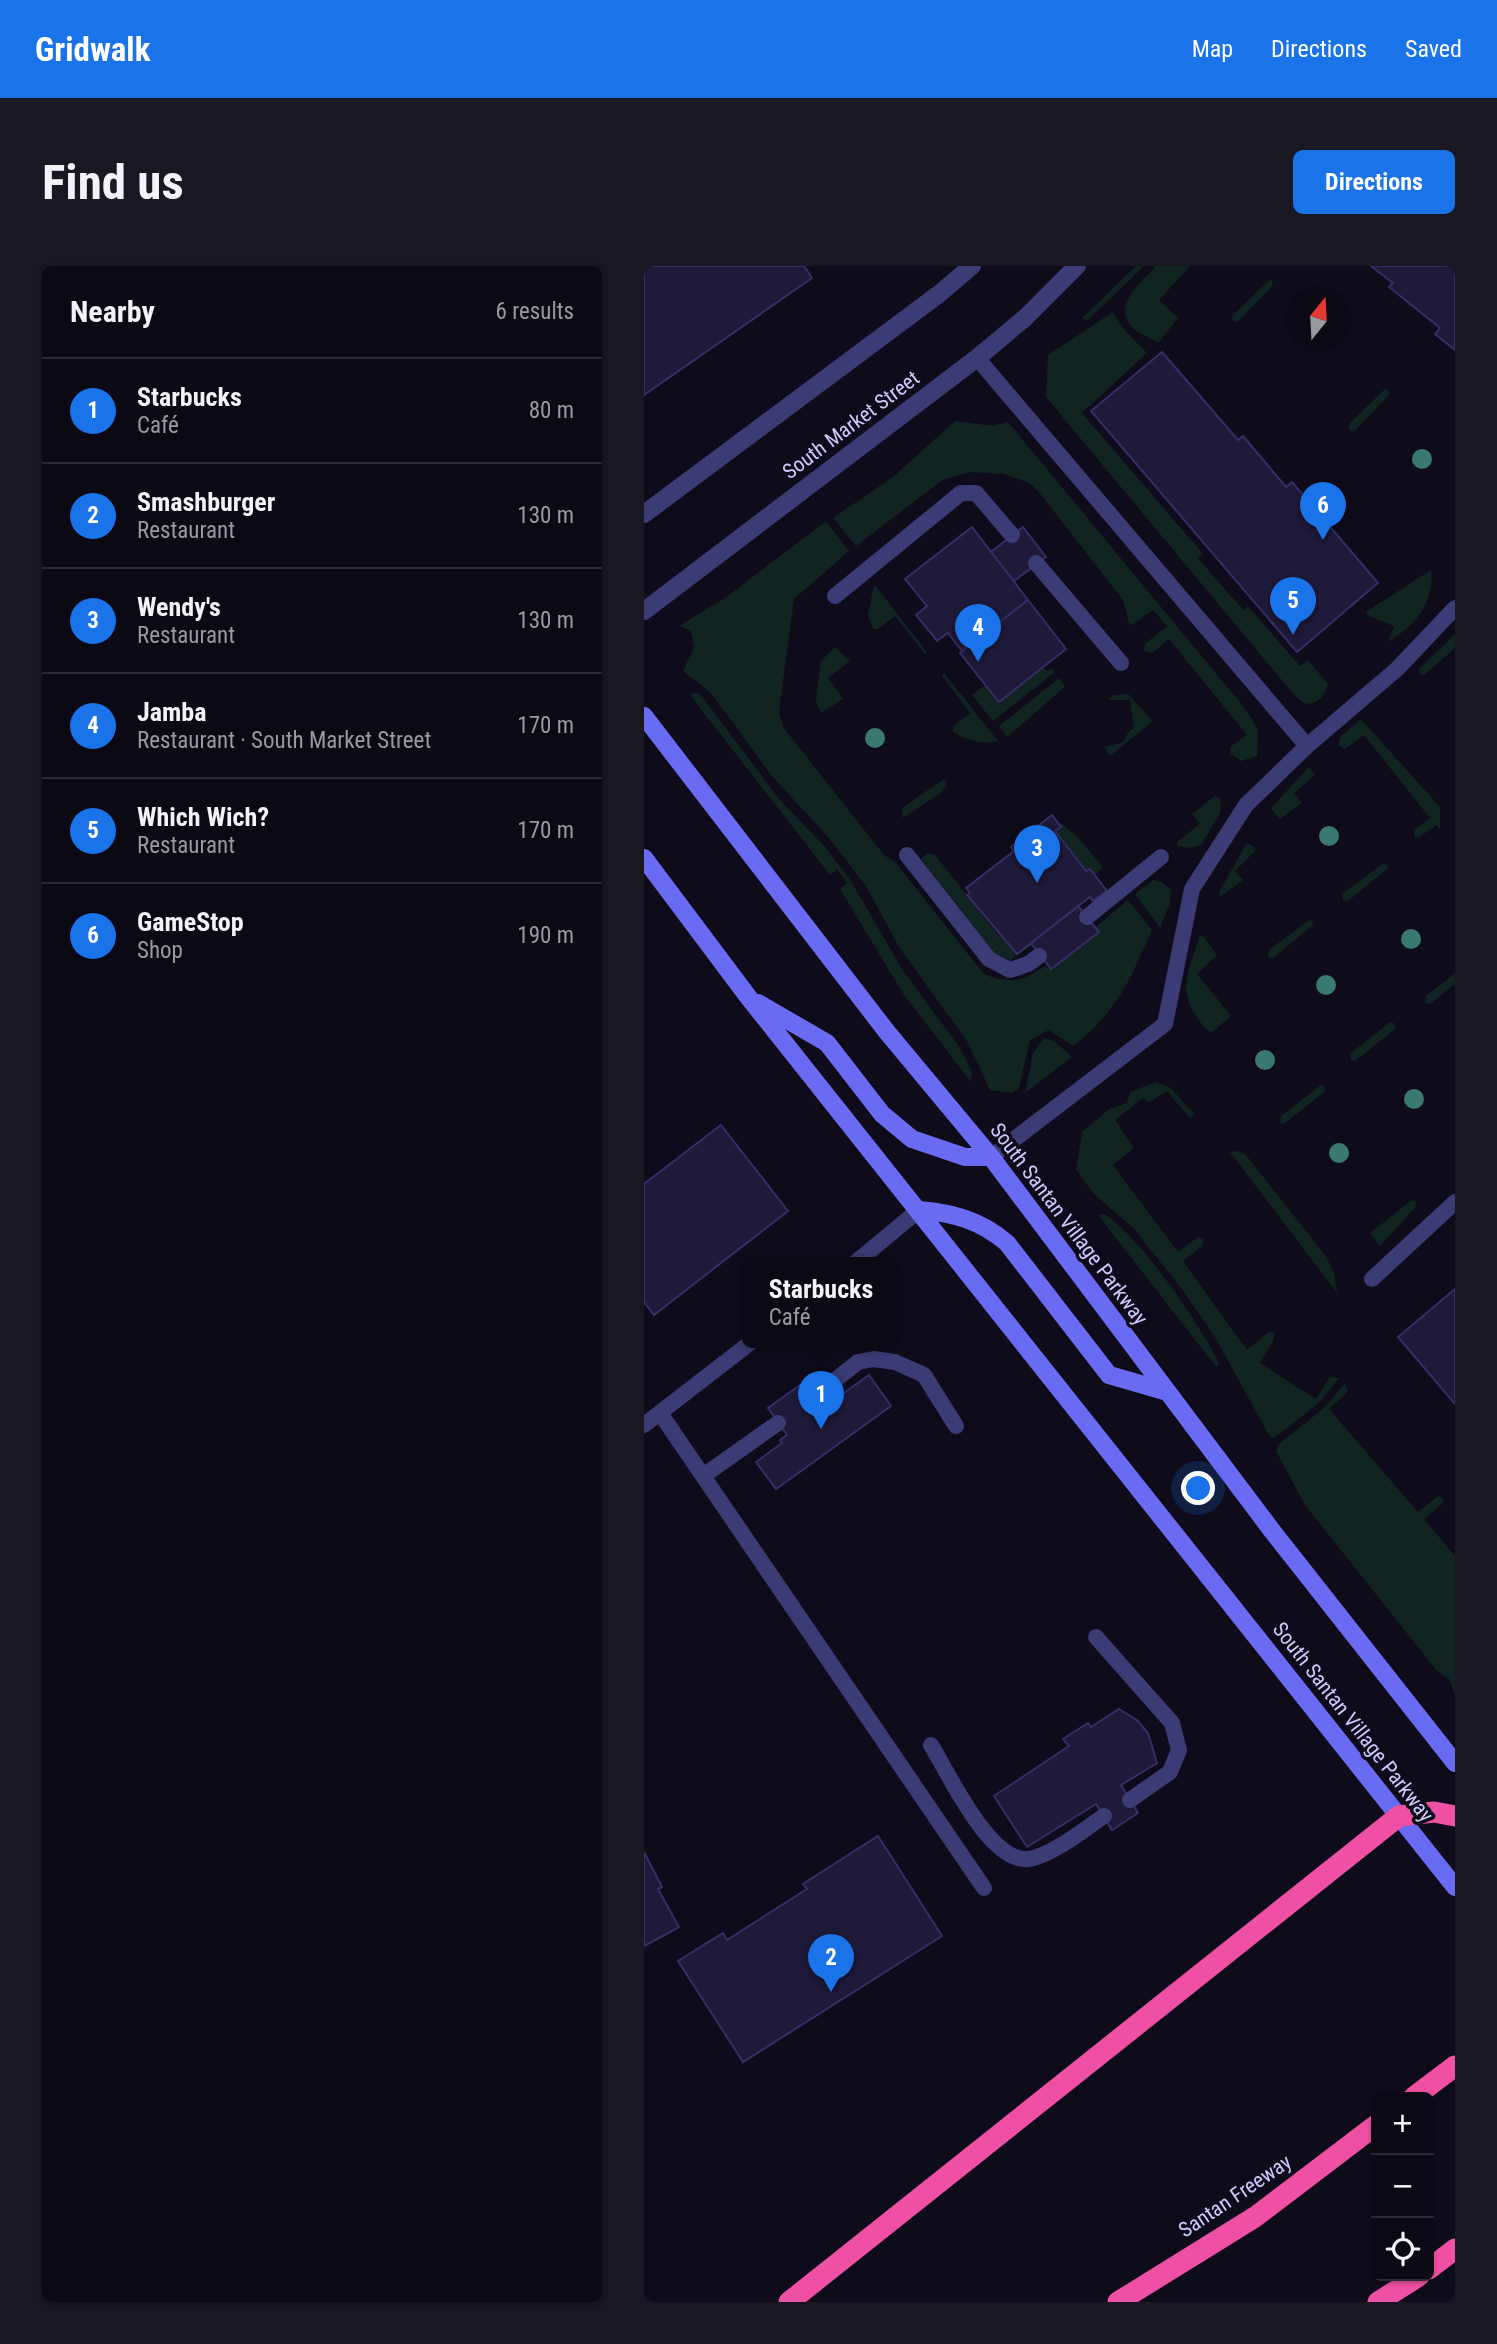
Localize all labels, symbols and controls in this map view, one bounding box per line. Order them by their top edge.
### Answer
text: Gridwalk [35,30,150,69]
text: Map [1192,35,1233,63]
text: Directions [1271,35,1367,63]
text: Saved [1405,35,1462,63]
button: Directions [1293,150,1455,214]
text: Find us [42,154,184,211]
north arrow [1287,287,1350,350]
text: Nearby [70,294,155,329]
text: 6 results [496,298,574,325]
street label: South Market Street [778,366,924,484]
text: Starbucks [137,382,242,412]
text: 1 [87,397,99,424]
text: 80 m [529,397,574,424]
text: Café [137,412,179,439]
pin: 6 [1300,482,1346,540]
text: Smashburger [137,487,275,517]
text: 2 [87,502,99,529]
text: 130 m [517,502,574,529]
text: Restaurant [137,517,235,544]
pin: 5 [1270,577,1316,635]
text: Wendy's [137,592,221,622]
pin: 4 [955,604,1001,662]
text: 3 [87,607,99,634]
text: 130 m [517,607,574,634]
text: Restaurant [137,622,235,649]
text: Jamba [137,697,206,727]
text: 4 [87,712,99,739]
text: 170 m [517,712,574,739]
text: Restaurant · South Market Street [137,727,431,754]
text: Which Wich? [137,802,269,832]
text: 5 [87,817,99,844]
text: 170 m [517,817,574,844]
pin: 3 [1014,825,1060,883]
text: Restaurant [137,832,235,859]
text: GameStop [137,907,244,937]
text: 6 [87,922,99,949]
text: 190 m [517,922,574,949]
text: Shop [137,937,183,964]
street label: South Santan Village Parkway [985,1118,1153,1330]
popup [742,1257,900,1348]
text: Starbucks [769,1274,873,1304]
text: Café [769,1304,811,1331]
pin: 1 [798,1371,844,1429]
your location [1181,1471,1215,1505]
street label: South Santan Village Parkway [1268,1618,1438,1827]
pin: 2 [808,1934,854,1992]
map controls [1371,2092,1434,2281]
button: + [1371,2092,1434,2155]
street label: Santan Freeway [1174,2149,1296,2242]
button: − [1371,2155,1434,2218]
button: locate [1371,2218,1434,2281]

